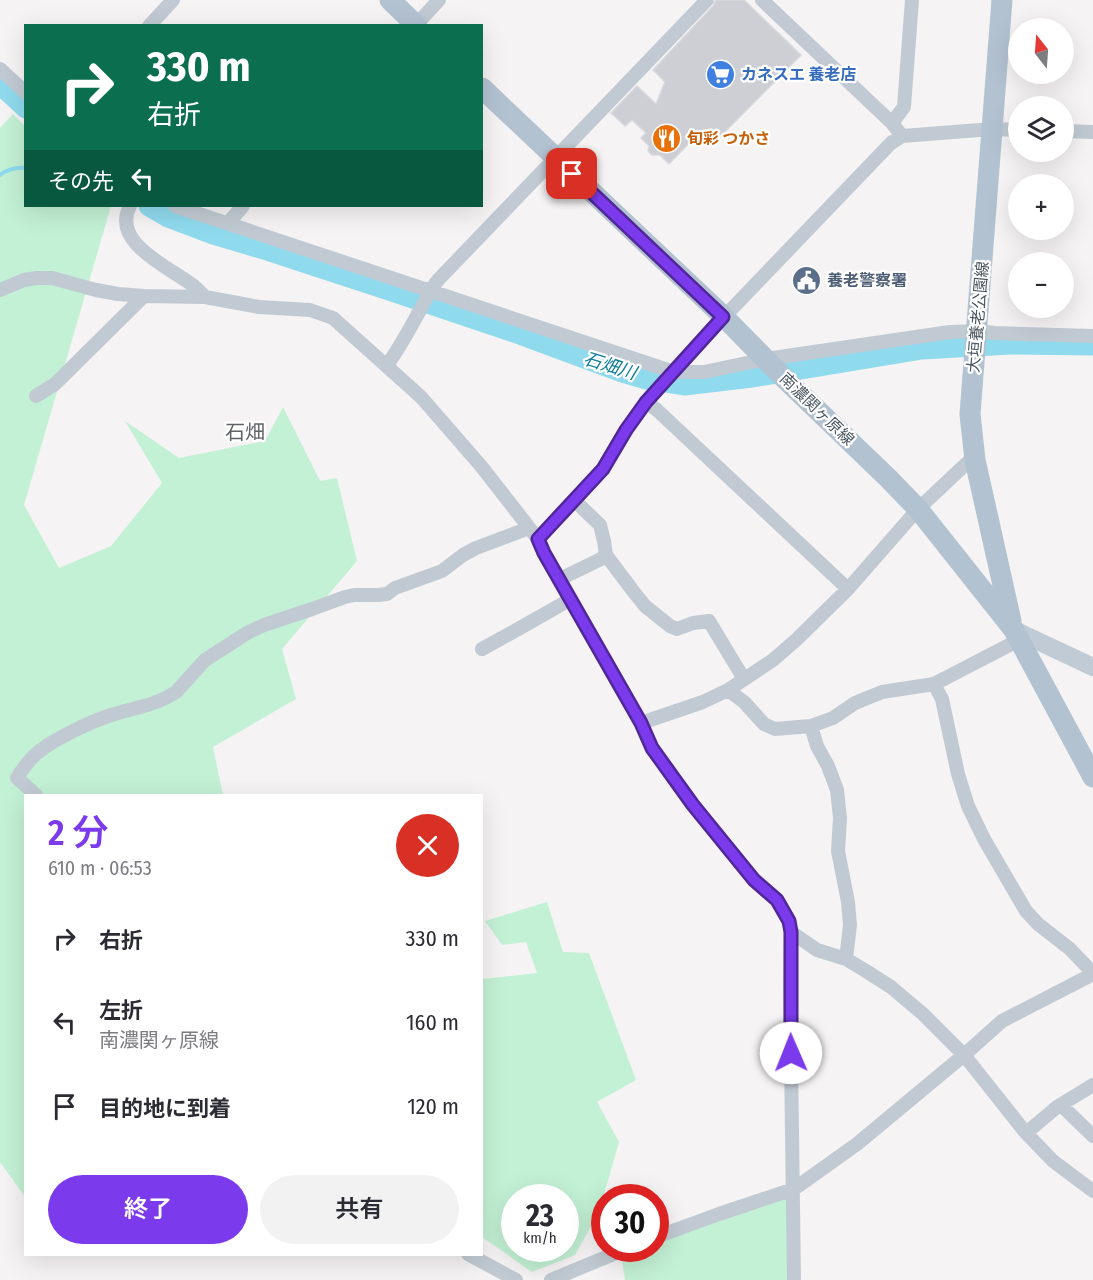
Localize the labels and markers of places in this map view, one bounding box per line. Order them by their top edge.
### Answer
supermarket icon: カネスエ 養老店 [704,58,736,90]
place label: カネスエ 養老店 [741,65,856,84]
restaurant icon: 旬彩 つかさ [650,122,682,154]
place label: 旬彩 つかさ [687,129,770,148]
pin [546,148,597,199]
public building icon: 養老警察署 [790,264,822,296]
place label: 養老警察署 [827,271,907,290]

